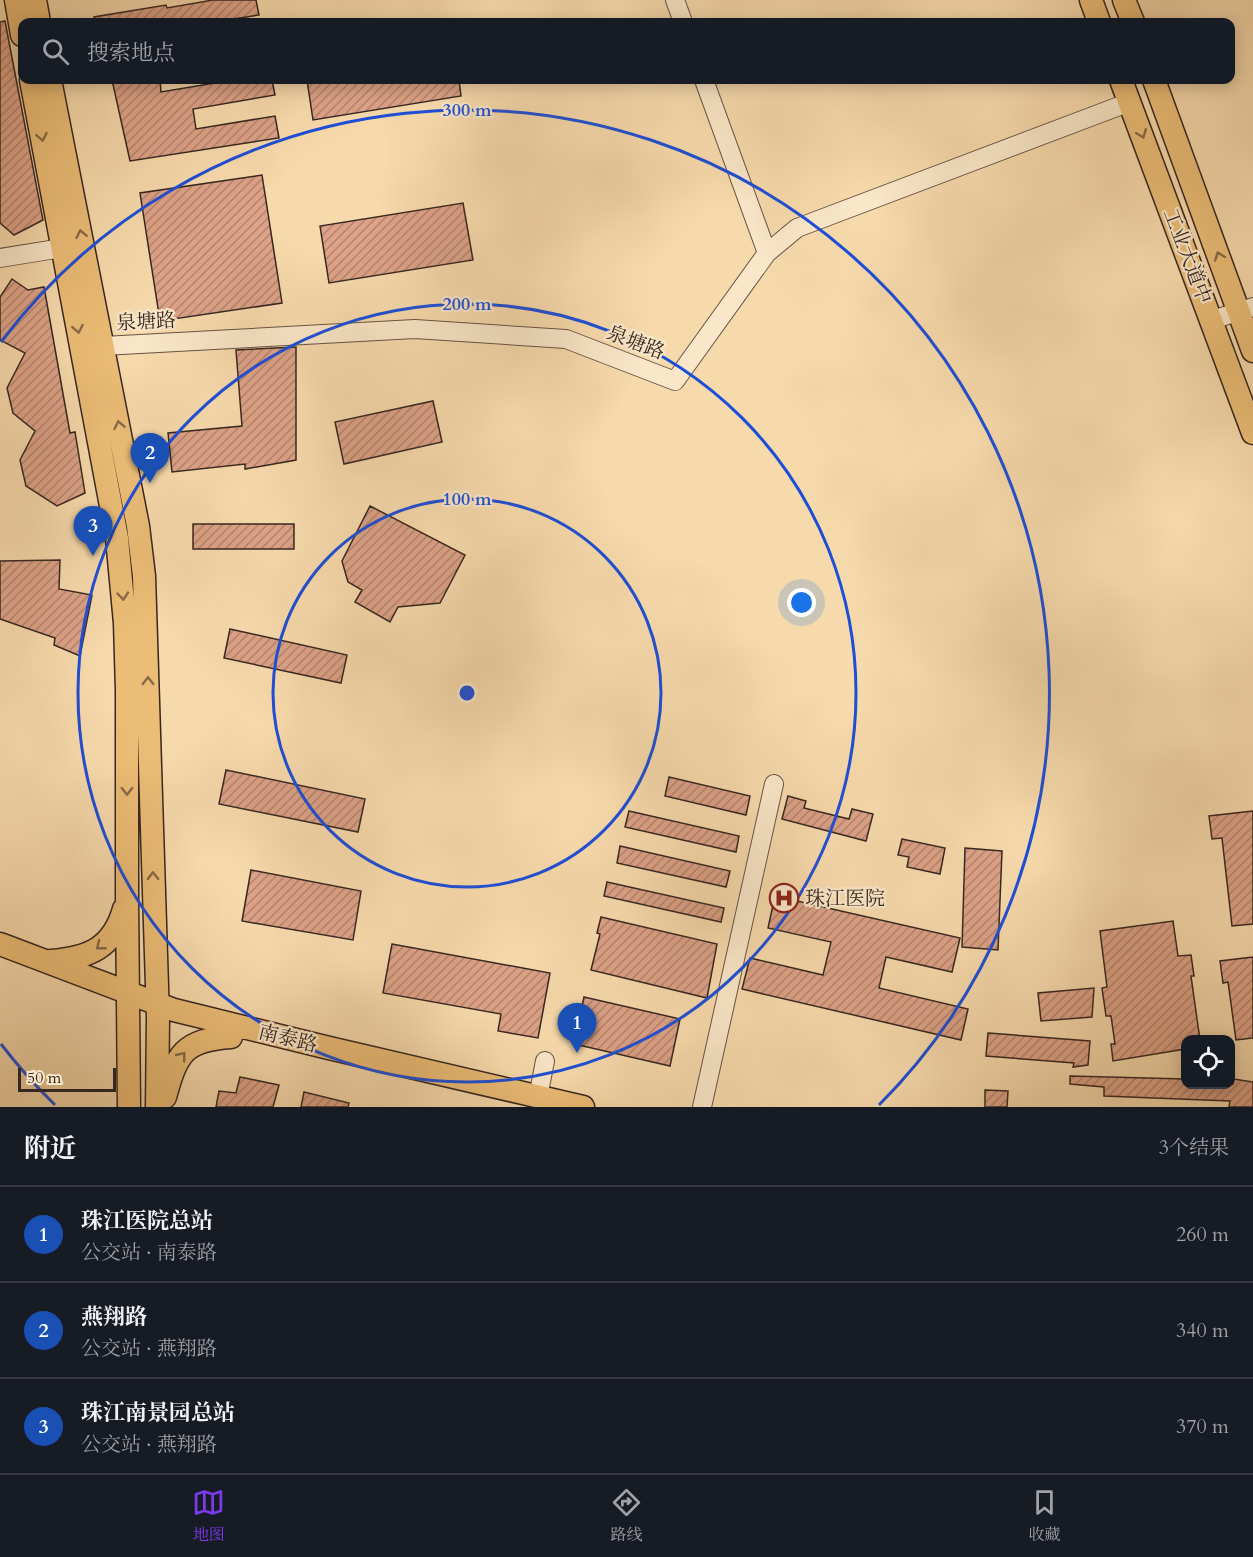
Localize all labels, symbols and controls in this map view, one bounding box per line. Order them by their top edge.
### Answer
search box [18,18,1235,84]
icon: search [39,35,72,68]
text: 搜索地点 [87,38,175,68]
text: 300 m [442,98,492,123]
one-way arrow [1134,128,1147,139]
one-way arrow [35,132,47,142]
street label: 工业大道中 [1157,205,1218,308]
one-way arrow [75,229,88,239]
one-way arrow [1213,251,1226,261]
text: 200 m [442,292,492,317]
street label: 泉塘路 [115,306,177,337]
street label: 泉塘路 [603,319,669,366]
one-way arrow [71,323,84,333]
one-way arrow [113,421,126,431]
pin: 2 [130,434,170,483]
text: 100 m [442,487,492,512]
pin: 3 [74,506,112,556]
your location [787,588,816,617]
one-way arrow [116,592,129,601]
one-way arrow [142,676,154,685]
centre of rings [457,683,477,703]
one-way arrow [121,787,133,796]
one-way arrow [146,871,159,880]
hospital icon: 珠江医院 [768,882,800,914]
place label: 珠江医院 [805,885,885,912]
one-way arrow [96,939,107,950]
pin: 1 [558,1004,596,1053]
street label: 南泰路 [256,1018,320,1059]
map controls [1181,1035,1235,1089]
button: locate [1181,1035,1235,1089]
one-way arrow [174,1052,185,1063]
scale bar [18,1065,116,1092]
text: 50 m [27,1067,61,1089]
text: 附近 [24,1131,76,1166]
text: 3个结果 [1159,1134,1229,1161]
text: 珠江医院总站 [81,1206,213,1236]
text: 1 [38,1221,49,1248]
text: 260 m [1176,1221,1229,1248]
text: 公交站 · 南泰路 [81,1239,217,1266]
text: 燕翔路 [81,1302,147,1332]
text: 2 [38,1317,49,1344]
text: 340 m [1176,1317,1229,1344]
text: 公交站 · 燕翔路 [81,1335,217,1362]
text: 珠江南景园总站 [81,1398,235,1428]
text: 3 [38,1413,49,1440]
text: 370 m [1176,1413,1229,1440]
text: 公交站 · 燕翔路 [81,1431,217,1458]
tab: 地图 [192,1486,225,1546]
tab: 路线 [610,1486,643,1546]
tab: 收藏 [1028,1486,1061,1546]

